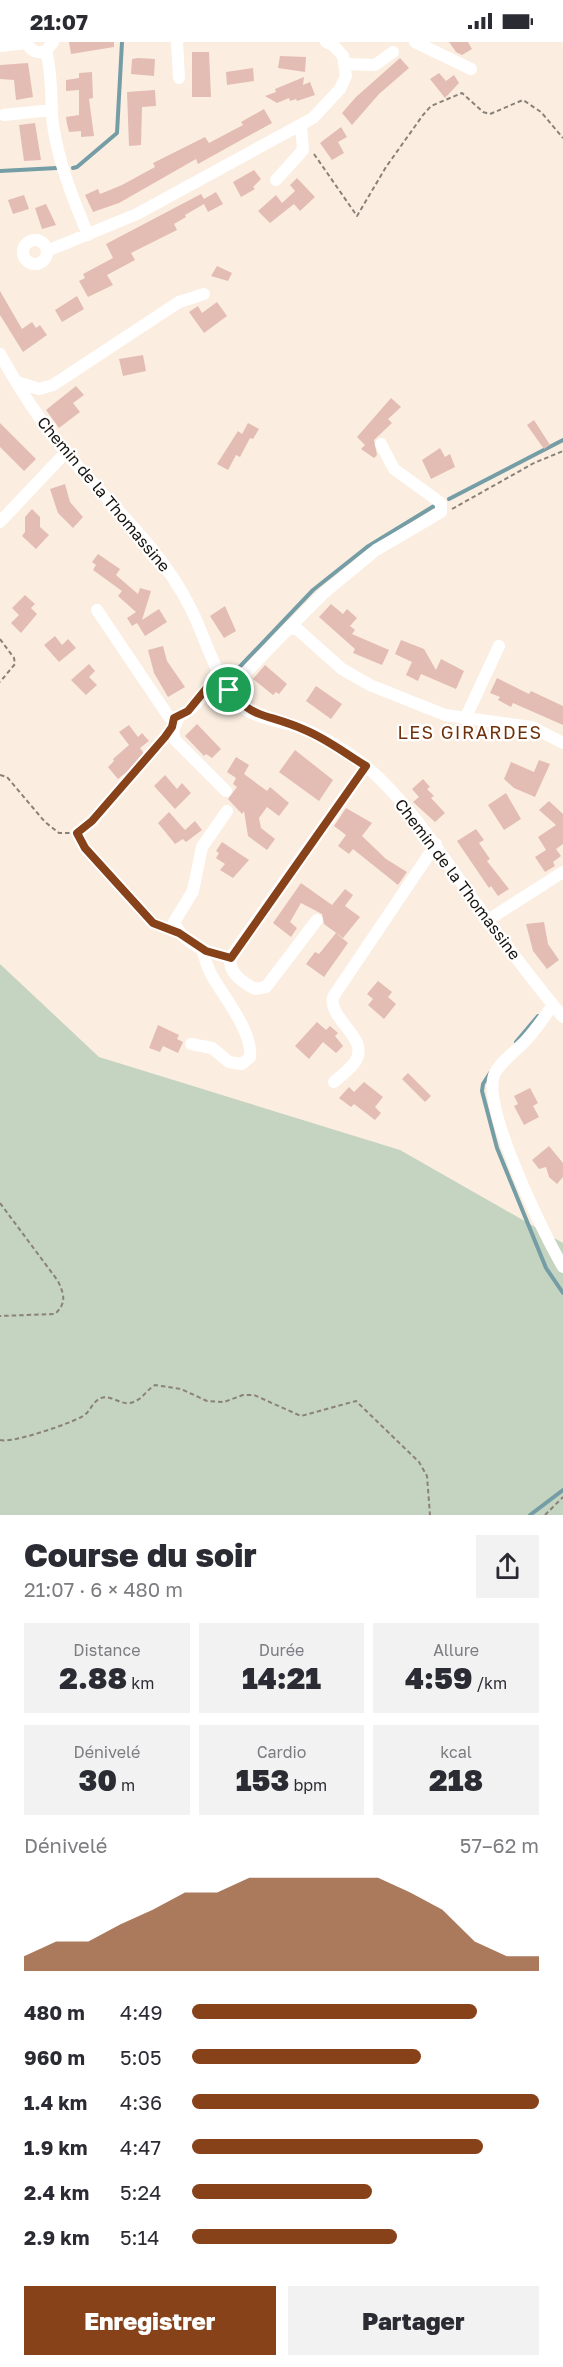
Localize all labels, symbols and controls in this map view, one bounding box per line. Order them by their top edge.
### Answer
text: 21:07 [30,8,88,35]
street label: Chemin de la Thomassine [33,412,175,576]
pin [203,664,254,715]
icon: arrive [212,673,245,706]
district label: LES GIRARDES [397,721,543,743]
street label: Chemin de la Thomassine [391,795,525,963]
text: Course du soir [24,1535,257,1574]
button: share [476,1535,539,1598]
text: 21:07 · 6 × 480 m [24,1577,183,1601]
text: Distance [73,1640,140,1660]
text: Durée [259,1640,304,1660]
text: Allure [433,1640,479,1660]
text: 2.88 [59,1660,127,1696]
text: 14:21 [242,1660,321,1696]
text: 4:59 [405,1660,472,1696]
text: km [127,1673,154,1693]
text: /km [472,1673,507,1693]
text: Dénivelé [73,1742,140,1762]
text: Cardio [257,1742,306,1762]
text: kcal [440,1742,472,1762]
text: 30 [78,1762,117,1798]
text: 153 [236,1762,289,1798]
text: 218 [429,1762,483,1798]
text: m [117,1775,135,1795]
text: bpm [289,1775,327,1795]
text: Dénivelé [24,1833,107,1857]
text: 57–62 m [460,1833,539,1857]
text: 480 m [24,2000,85,2024]
text: 4:49 [120,2000,163,2024]
text: 960 m [24,2045,85,2069]
text: 5:05 [120,2045,162,2069]
text: 1.4 km [24,2090,87,2114]
text: 4:36 [120,2090,162,2114]
text: 1.9 km [24,2135,88,2159]
text: 4:47 [120,2135,161,2159]
text: 2.4 km [24,2180,89,2204]
text: 5:24 [120,2180,161,2204]
text: 2.9 km [24,2225,89,2249]
text: 5:14 [120,2225,160,2249]
button: Enregistrer [24,2286,276,2355]
button: Partager [288,2286,539,2355]

